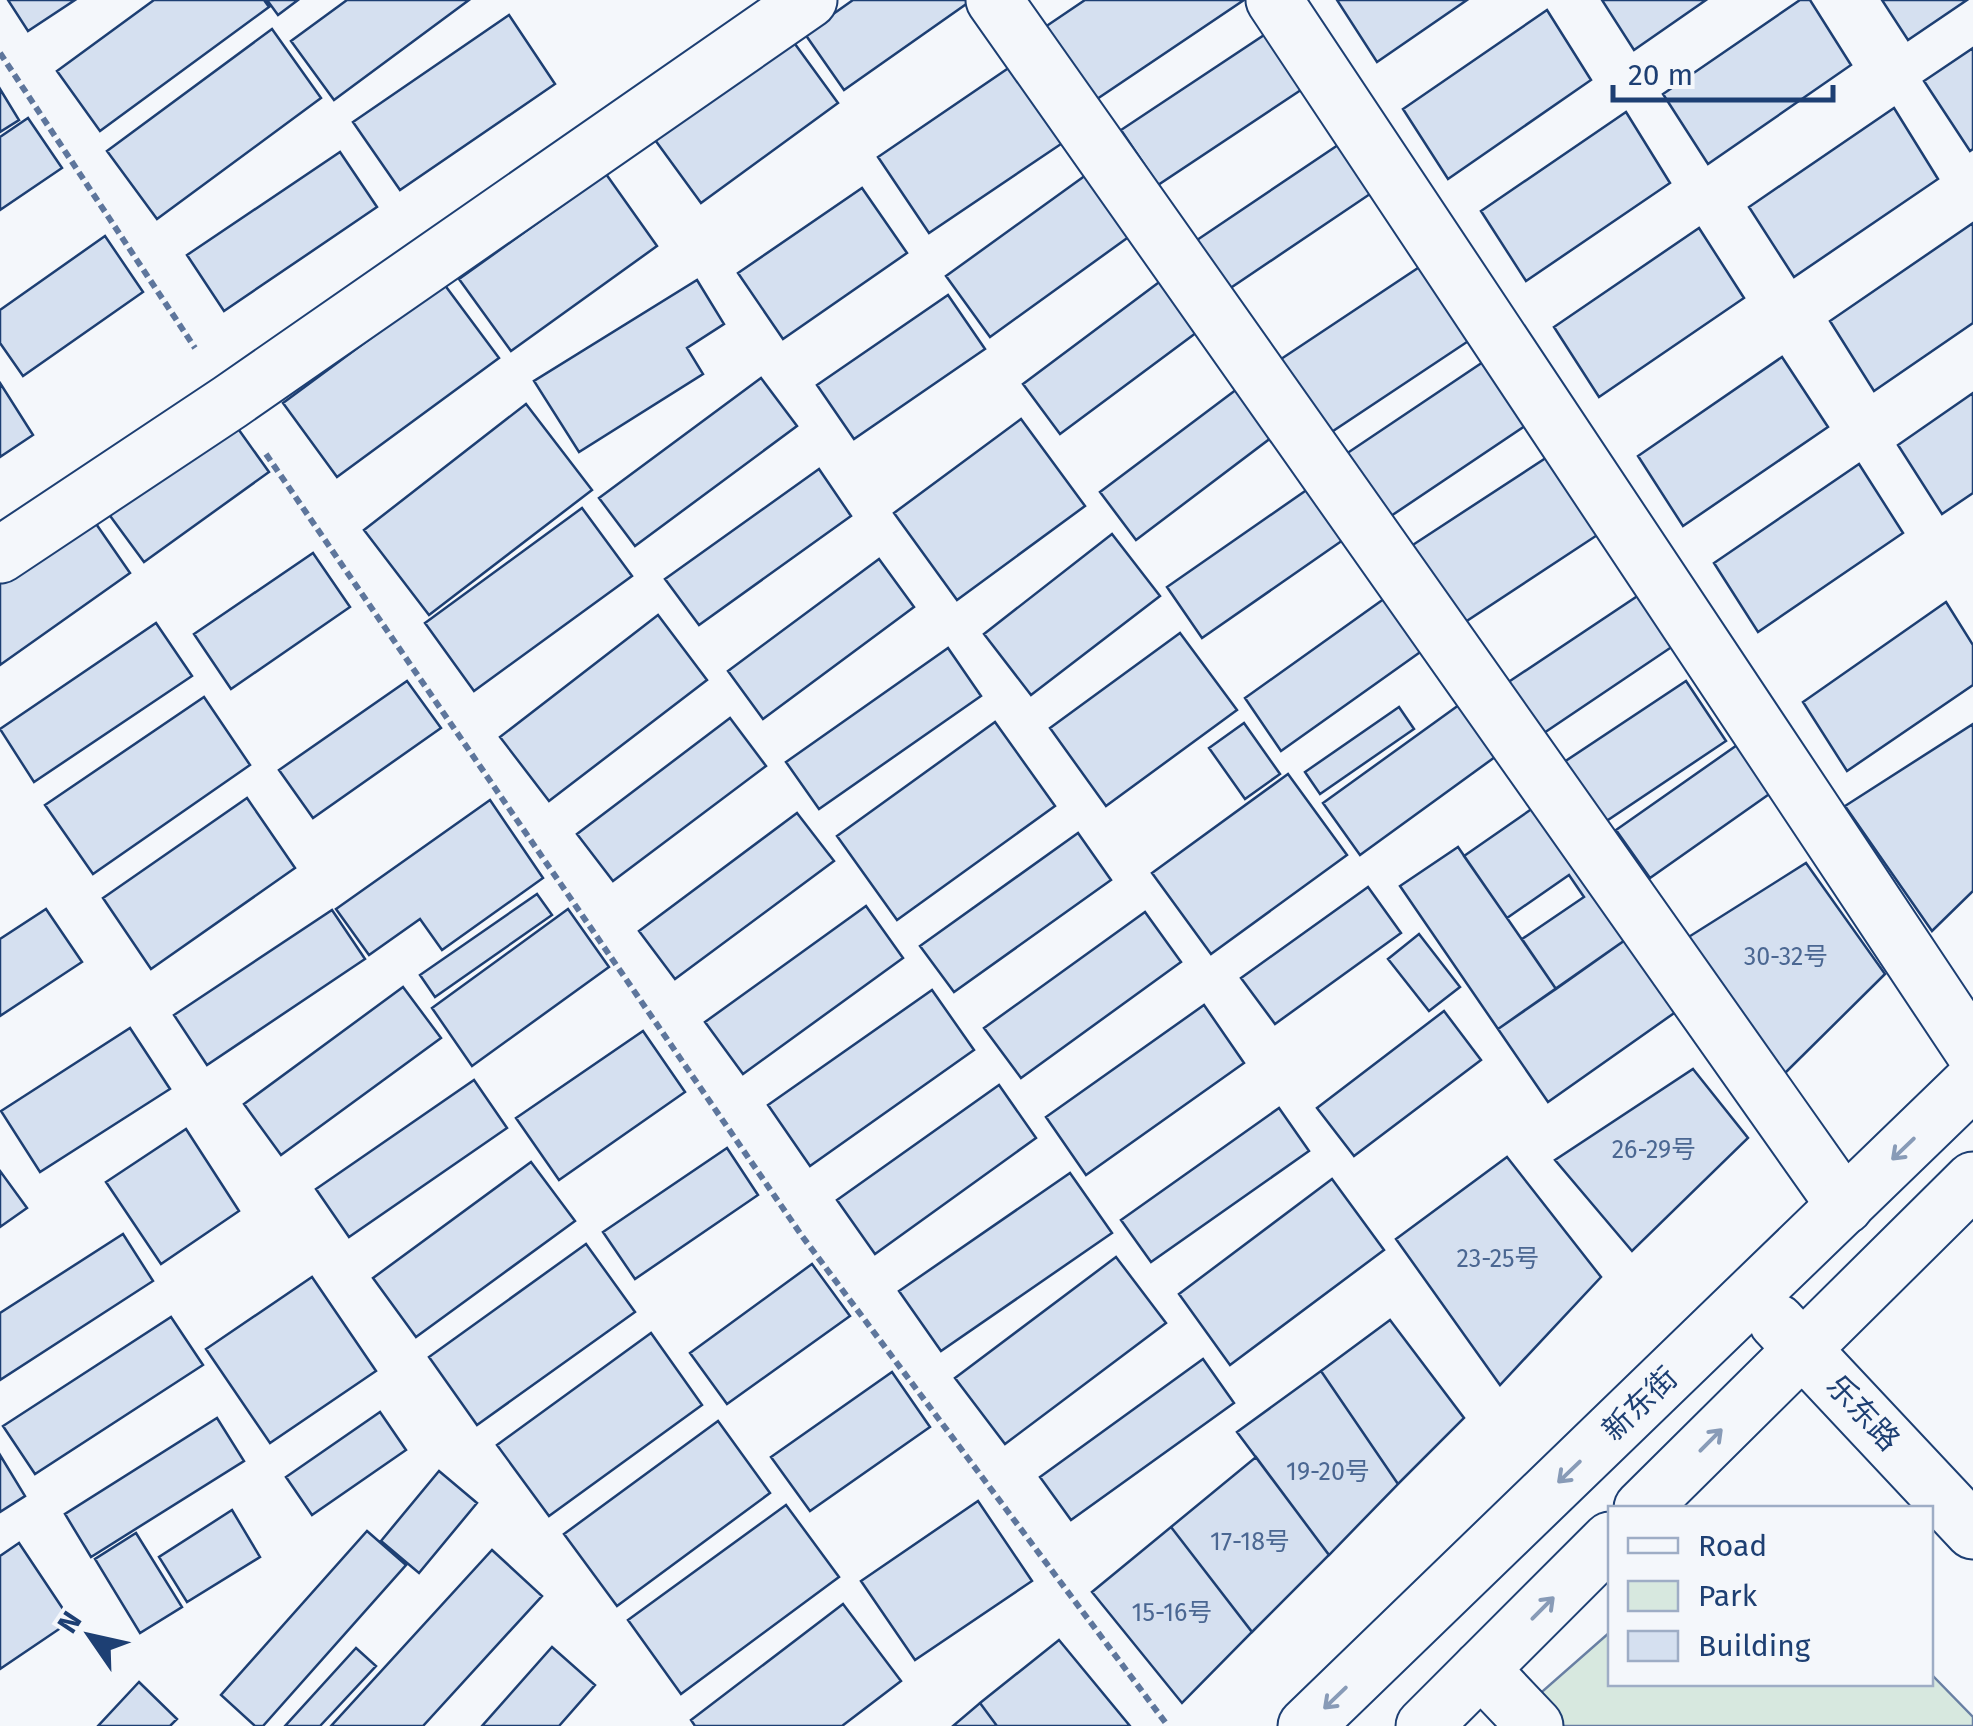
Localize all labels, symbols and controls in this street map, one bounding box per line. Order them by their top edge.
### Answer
scale bar [1613,40,1833,102]
text: 20 m [1628,57,1693,93]
house number: 30-32号 [1744,942,1828,972]
house number: 26-29号 [1612,1135,1696,1165]
one-way arrow [1892,1137,1916,1161]
house number: 23-25号 [1456,1244,1540,1274]
street label: 新东街 [1595,1360,1685,1448]
street label: 乐东路 [1819,1368,1907,1458]
one-way arrow [1699,1428,1723,1452]
house number: 19-20号 [1286,1457,1370,1487]
one-way arrow [1557,1460,1581,1484]
legend [1608,1506,1933,1686]
house number: 17-18号 [1210,1527,1290,1557]
text: Road [1698,1528,1767,1564]
text: Park [1698,1578,1758,1614]
north arrow [40,1586,140,1686]
one-way arrow [1530,1596,1554,1620]
house number: 15-16号 [1132,1598,1212,1628]
text: N [51,1605,89,1639]
text: Building [1698,1628,1811,1664]
one-way arrow [1323,1686,1347,1710]

